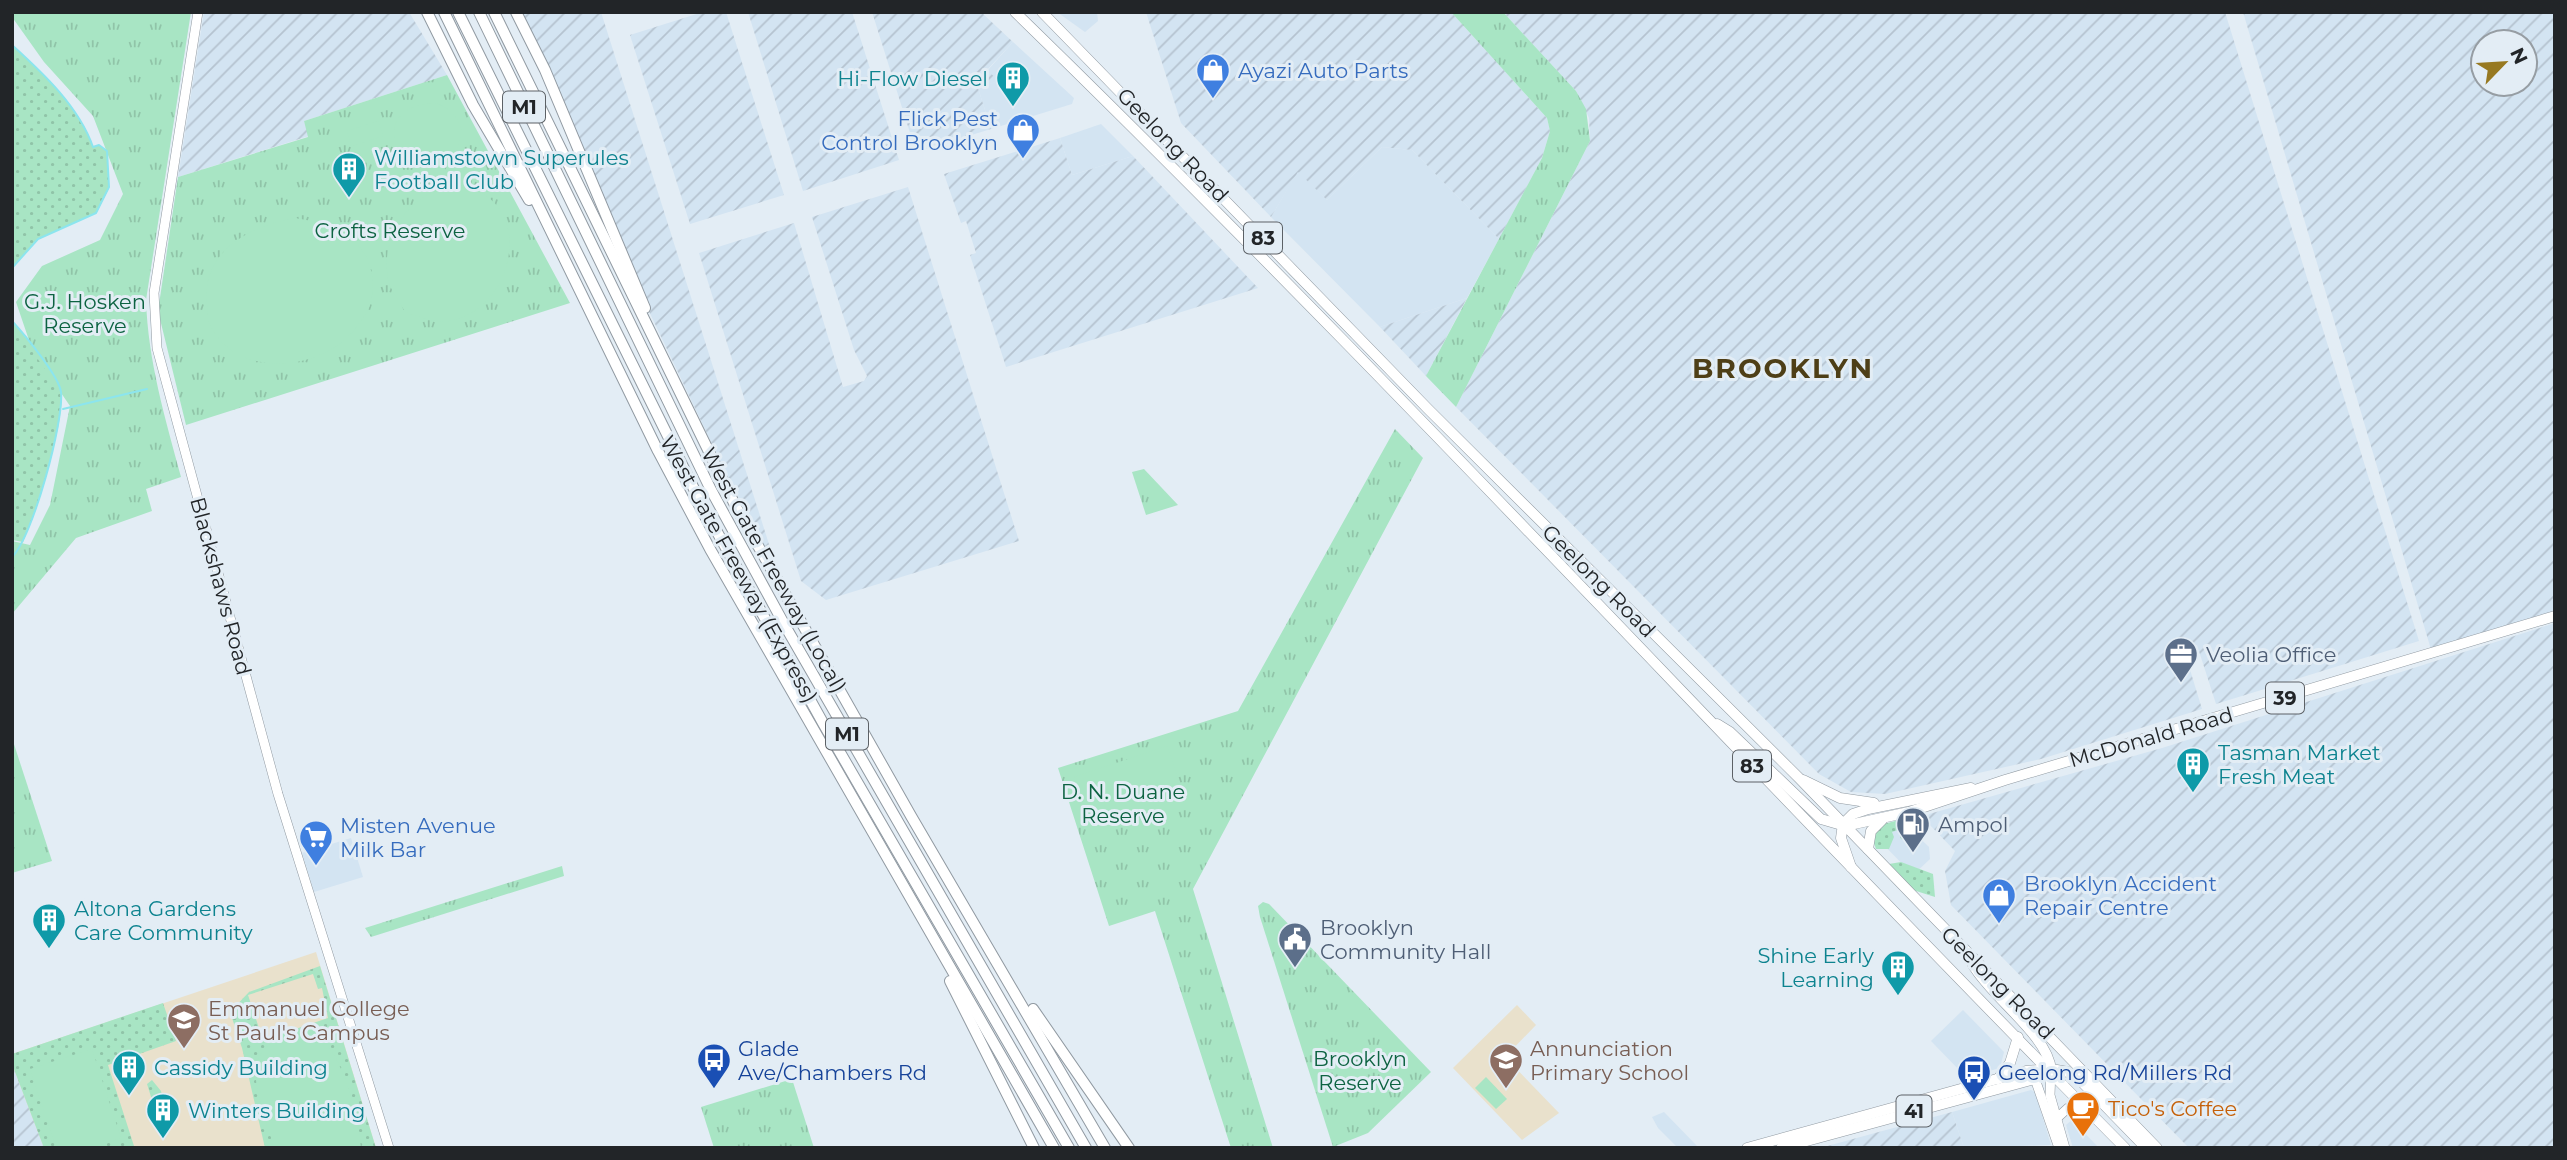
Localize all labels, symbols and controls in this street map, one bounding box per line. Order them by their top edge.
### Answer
north arrow [2469,28,2539,98]
text: N [2505,44,2533,68]
shop icon: Ayazi Auto Parts [1194,51,1232,100]
place label: Ayazi Auto Parts [1238,58,1408,83]
building icon: Hi-Flow Diesel [994,59,1032,108]
place label: Hi-Flow Diesel [837,66,988,91]
street label: Geelong Road [1112,83,1234,207]
road number: M1 [503,92,545,122]
place label: Flick Pest Control Brooklyn [821,106,998,155]
shop icon: Flick Pest Control Brooklyn [1004,111,1042,160]
place label: Williamstown Superules Football Club [374,145,629,194]
building icon: Williamstown Superules Football Club [330,150,368,199]
park label: Crofts Reserve [315,218,465,243]
road number: 83 [1244,222,1282,254]
park label: G.J. Hosken Reserve [24,289,146,338]
district label: BROOKLYN [1692,351,1874,385]
street label: West Gate Freeway (Express) [655,431,823,707]
street label: West Gate Freeway (Local) [696,443,852,697]
street label: Blackshaws Road [185,494,257,678]
street label: Geelong Road [1537,519,1661,643]
office icon: Veolia Office [2162,635,2200,684]
place label: Veolia Office [2206,642,2336,667]
road number: 39 [2266,682,2304,713]
street label: McDonald Road [2066,702,2236,772]
road number: M1 [826,719,868,750]
place label: Tasman Market Fresh Meat [2218,740,2380,789]
building icon: Tasman Market Fresh Meat [2174,745,2212,794]
road number: 83 [1733,750,1771,782]
park label: D. N. Duane Reserve [1061,779,1185,828]
fuel station icon: Ampol [1894,805,1932,854]
place label: Ampol [1938,812,2008,837]
place label: Misten Avenue Milk Bar [340,813,496,862]
supermarket icon: Misten Avenue Milk Bar [297,818,335,867]
place label: Brooklyn Accident Repair Centre [2024,871,2217,920]
shop icon: Brooklyn Accident Repair Centre [1980,876,2018,925]
place label: Altona Gardens Care Community [74,896,253,945]
building icon: Altona Gardens Care Community [30,901,68,950]
place label: Brooklyn Community Hall [1320,915,1491,964]
public building icon: Brooklyn Community Hall [1276,920,1314,969]
street label: Geelong Road [1936,921,2060,1045]
place label: Shine Early Learning [1757,943,1875,992]
building icon: Shine Early Learning [1879,948,1917,997]
place label: Emmanuel College St Paul's Campus [208,996,410,1045]
school or university icon: Emmanuel College St Paul's Campus [165,1001,203,1050]
place label: Glade Ave/Chambers Rd [738,1036,927,1085]
place label: Annunciation Primary School [1530,1036,1689,1085]
bus stop icon: Glade Ave/Chambers Rd [695,1041,733,1090]
school or university icon: Annunciation Primary School [1487,1041,1525,1090]
park label: Brooklyn Reserve [1313,1046,1407,1095]
building icon: Cassidy Building [110,1048,148,1097]
bus stop icon: Geelong Rd/Millers Rd [1955,1053,1993,1102]
place label: Cassidy Building [154,1055,328,1080]
place label: Geelong Rd/Millers Rd [1998,1060,2232,1085]
cafe icon: Tico's Coffee [2064,1089,2102,1138]
building icon: Winters Building [144,1091,182,1140]
road number: 41 [1896,1096,1932,1126]
place label: Tico's Coffee [2108,1096,2237,1121]
place label: Winters Building [188,1098,365,1123]

